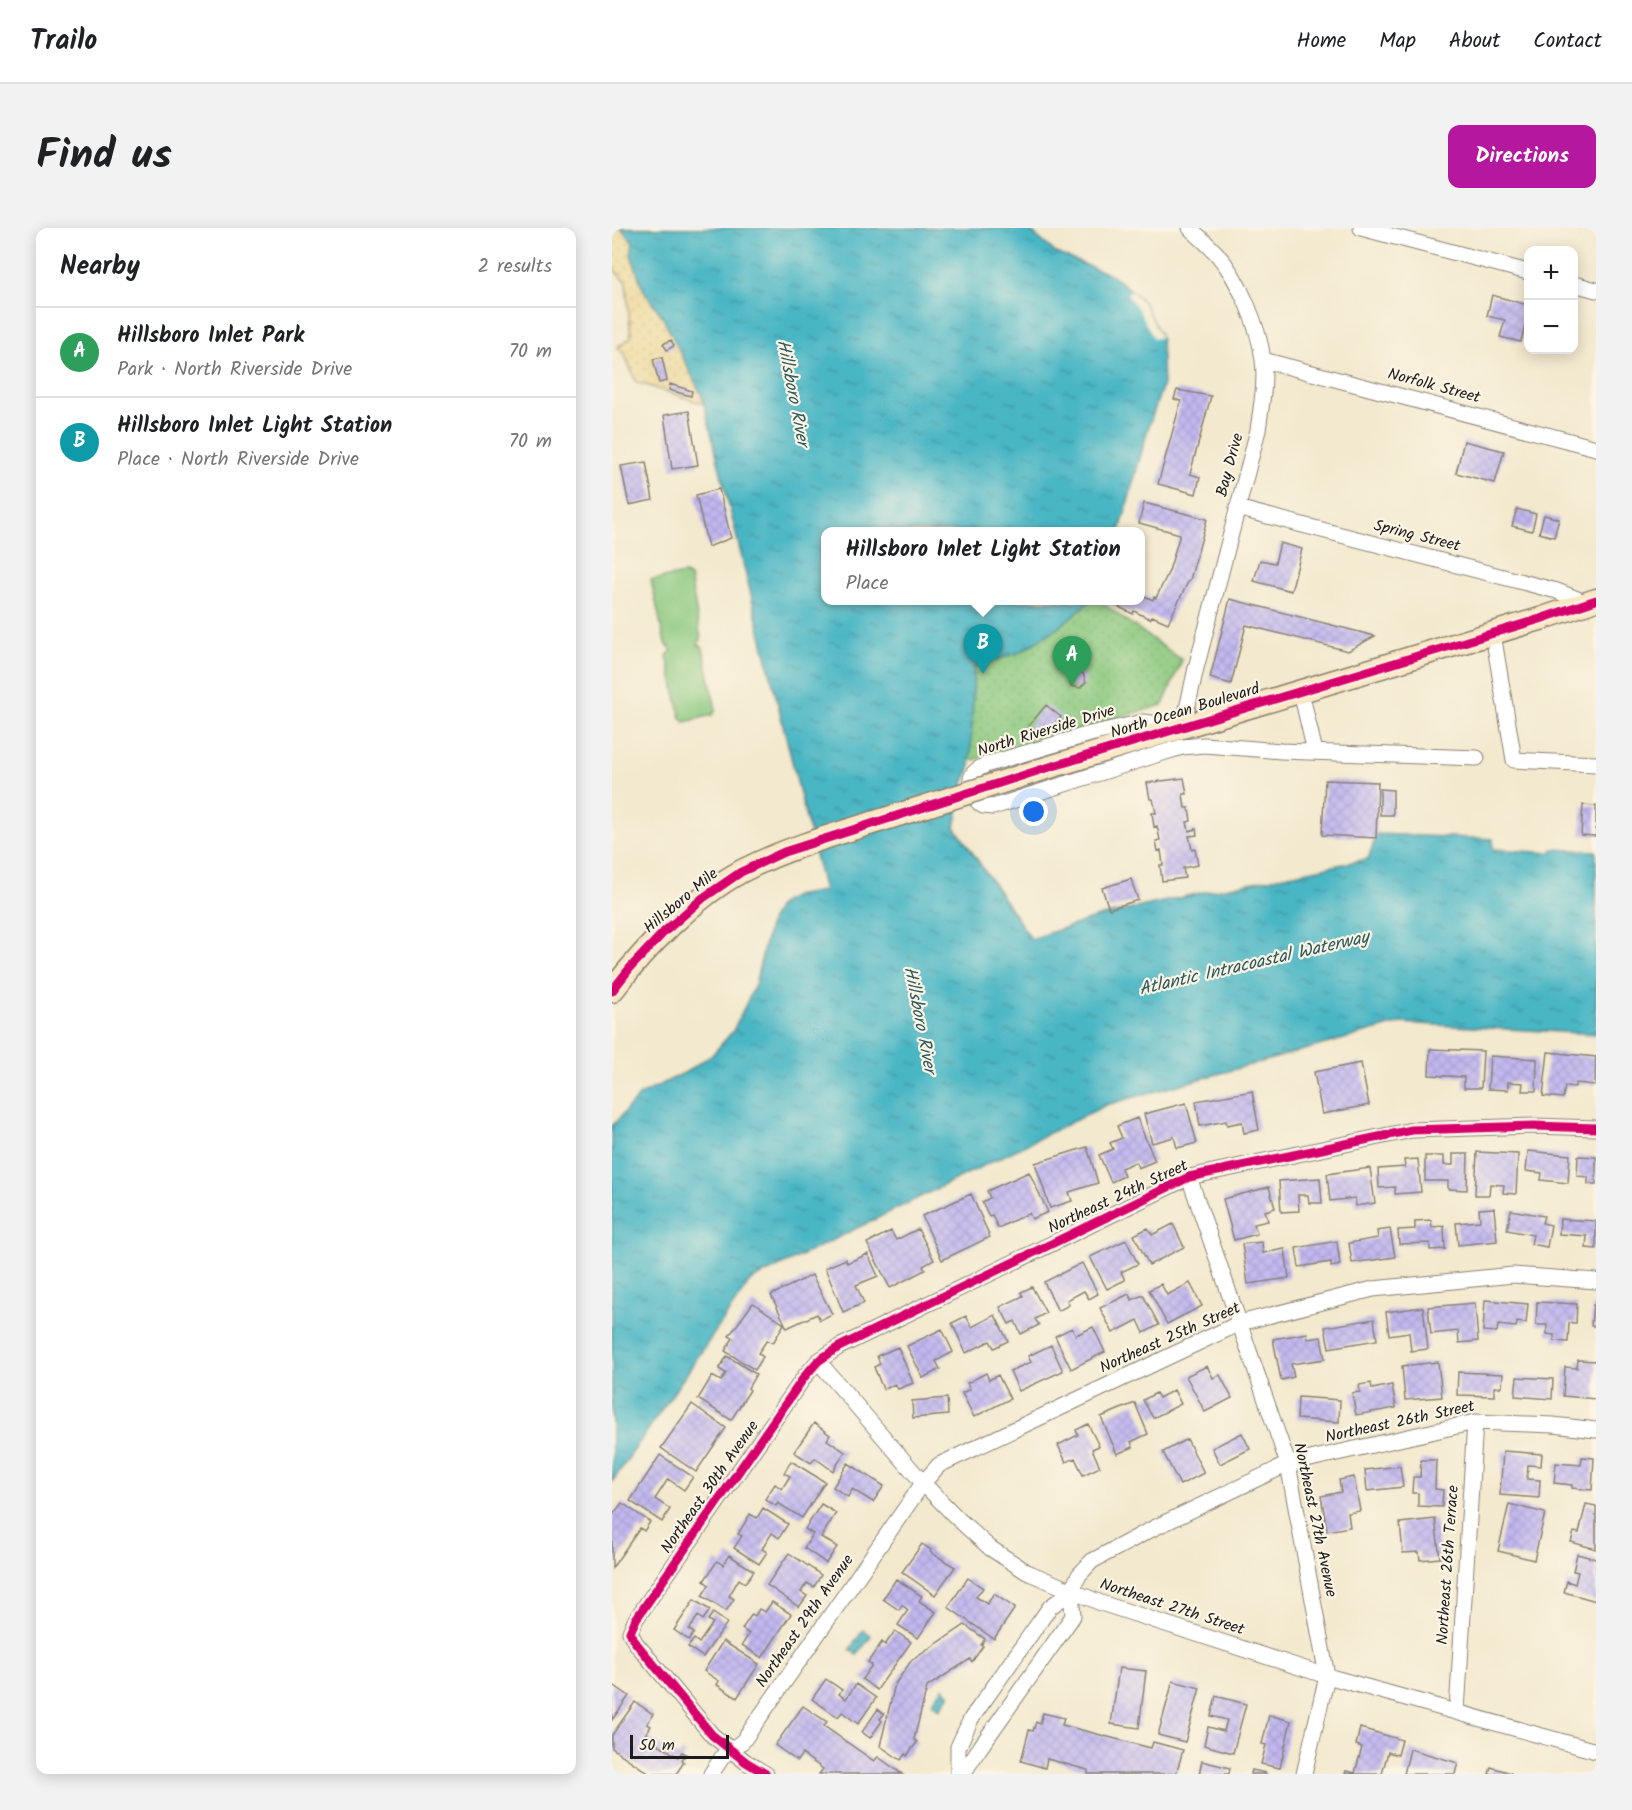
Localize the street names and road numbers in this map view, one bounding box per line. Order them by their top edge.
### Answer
street label: Norfolk Street [1385,362,1484,411]
street label: Bay Drive [1210,430,1250,500]
street label: Spring Street [1371,513,1464,559]
street label: North Ocean Boulevard [1107,676,1264,746]
street label: North Riverside Drive [974,698,1118,764]
street label: Hillsboro Mile [638,862,724,940]
street label: Northeast 24th Street [1044,1153,1193,1240]
street label: Northeast 25th Street [1096,1295,1245,1380]
street label: Northeast 26th Street [1323,1394,1478,1450]
street label: Northeast 30th Avenue [655,1415,765,1559]
street label: Northeast 27th Avenue [1286,1441,1344,1599]
street label: Northeast 26th Terrace [1430,1484,1466,1646]
street label: Northeast 29th Avenue [750,1549,860,1693]
street label: Northeast 27th Street [1096,1572,1248,1642]

